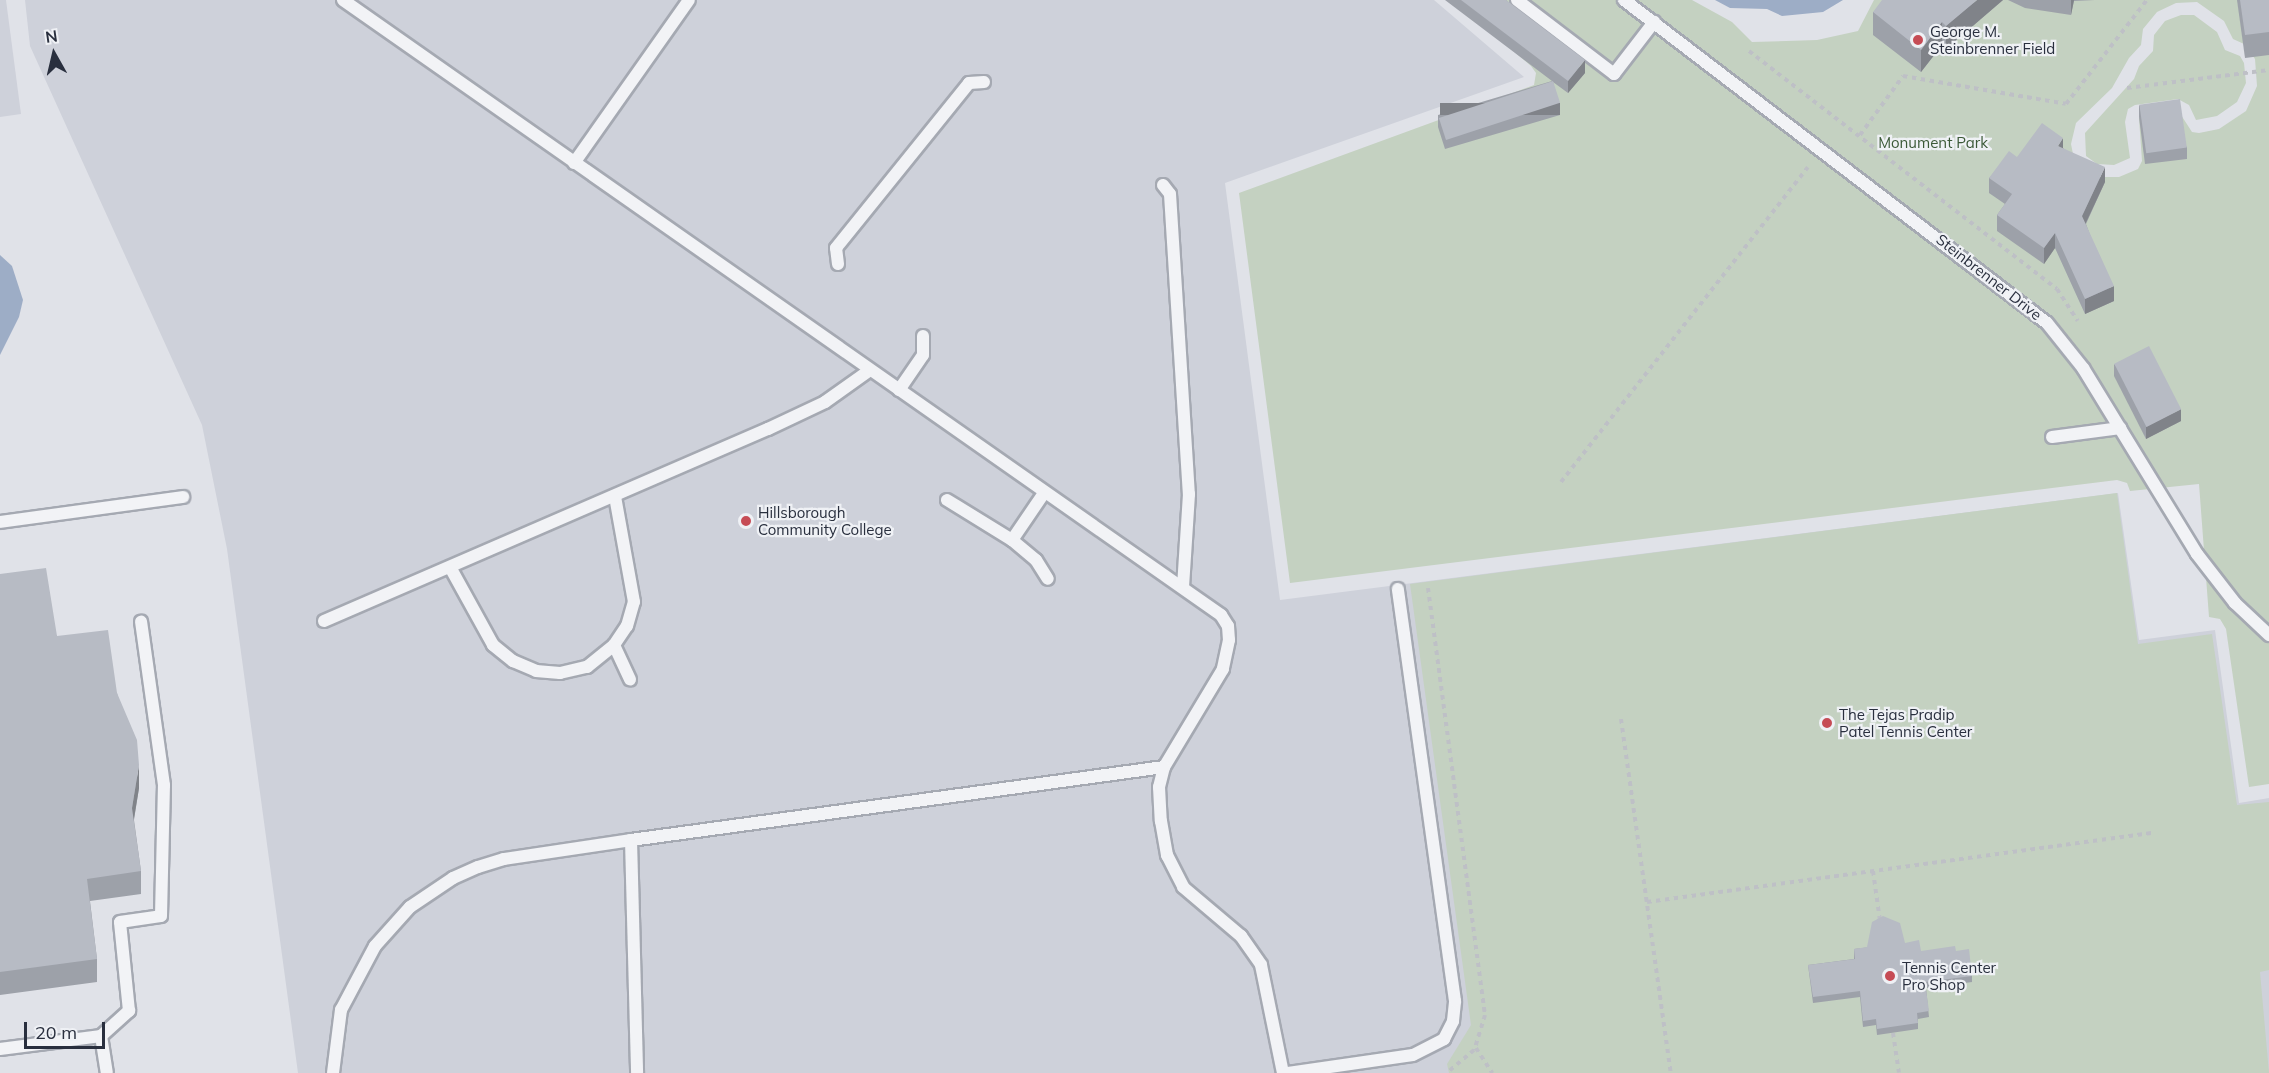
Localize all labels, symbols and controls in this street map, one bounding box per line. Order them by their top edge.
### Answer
place label: George M. Steinbrenner Field [1930,22,2055,57]
north arrow [24,24,84,84]
text: N [44,25,59,47]
marker: George M. Steinbrenner Field [1911,33,1925,47]
park label: Monument Park [1878,134,1988,152]
street label: Steinbrenner Drive [1933,230,2045,324]
place label: Hillsborough Community College [758,503,892,538]
marker: Hillsborough Community College [739,514,753,528]
place label: The Tejas Pradip Patel Tennis Center [1839,705,1972,740]
marker: The Tejas Pradip Patel Tennis Center [1820,716,1834,730]
place label: Tennis Center Pro Shop [1902,958,1996,993]
marker: Tennis Center Pro Shop [1883,969,1897,983]
scale bar [27,1010,108,1048]
text: 20 m [35,1021,77,1044]

